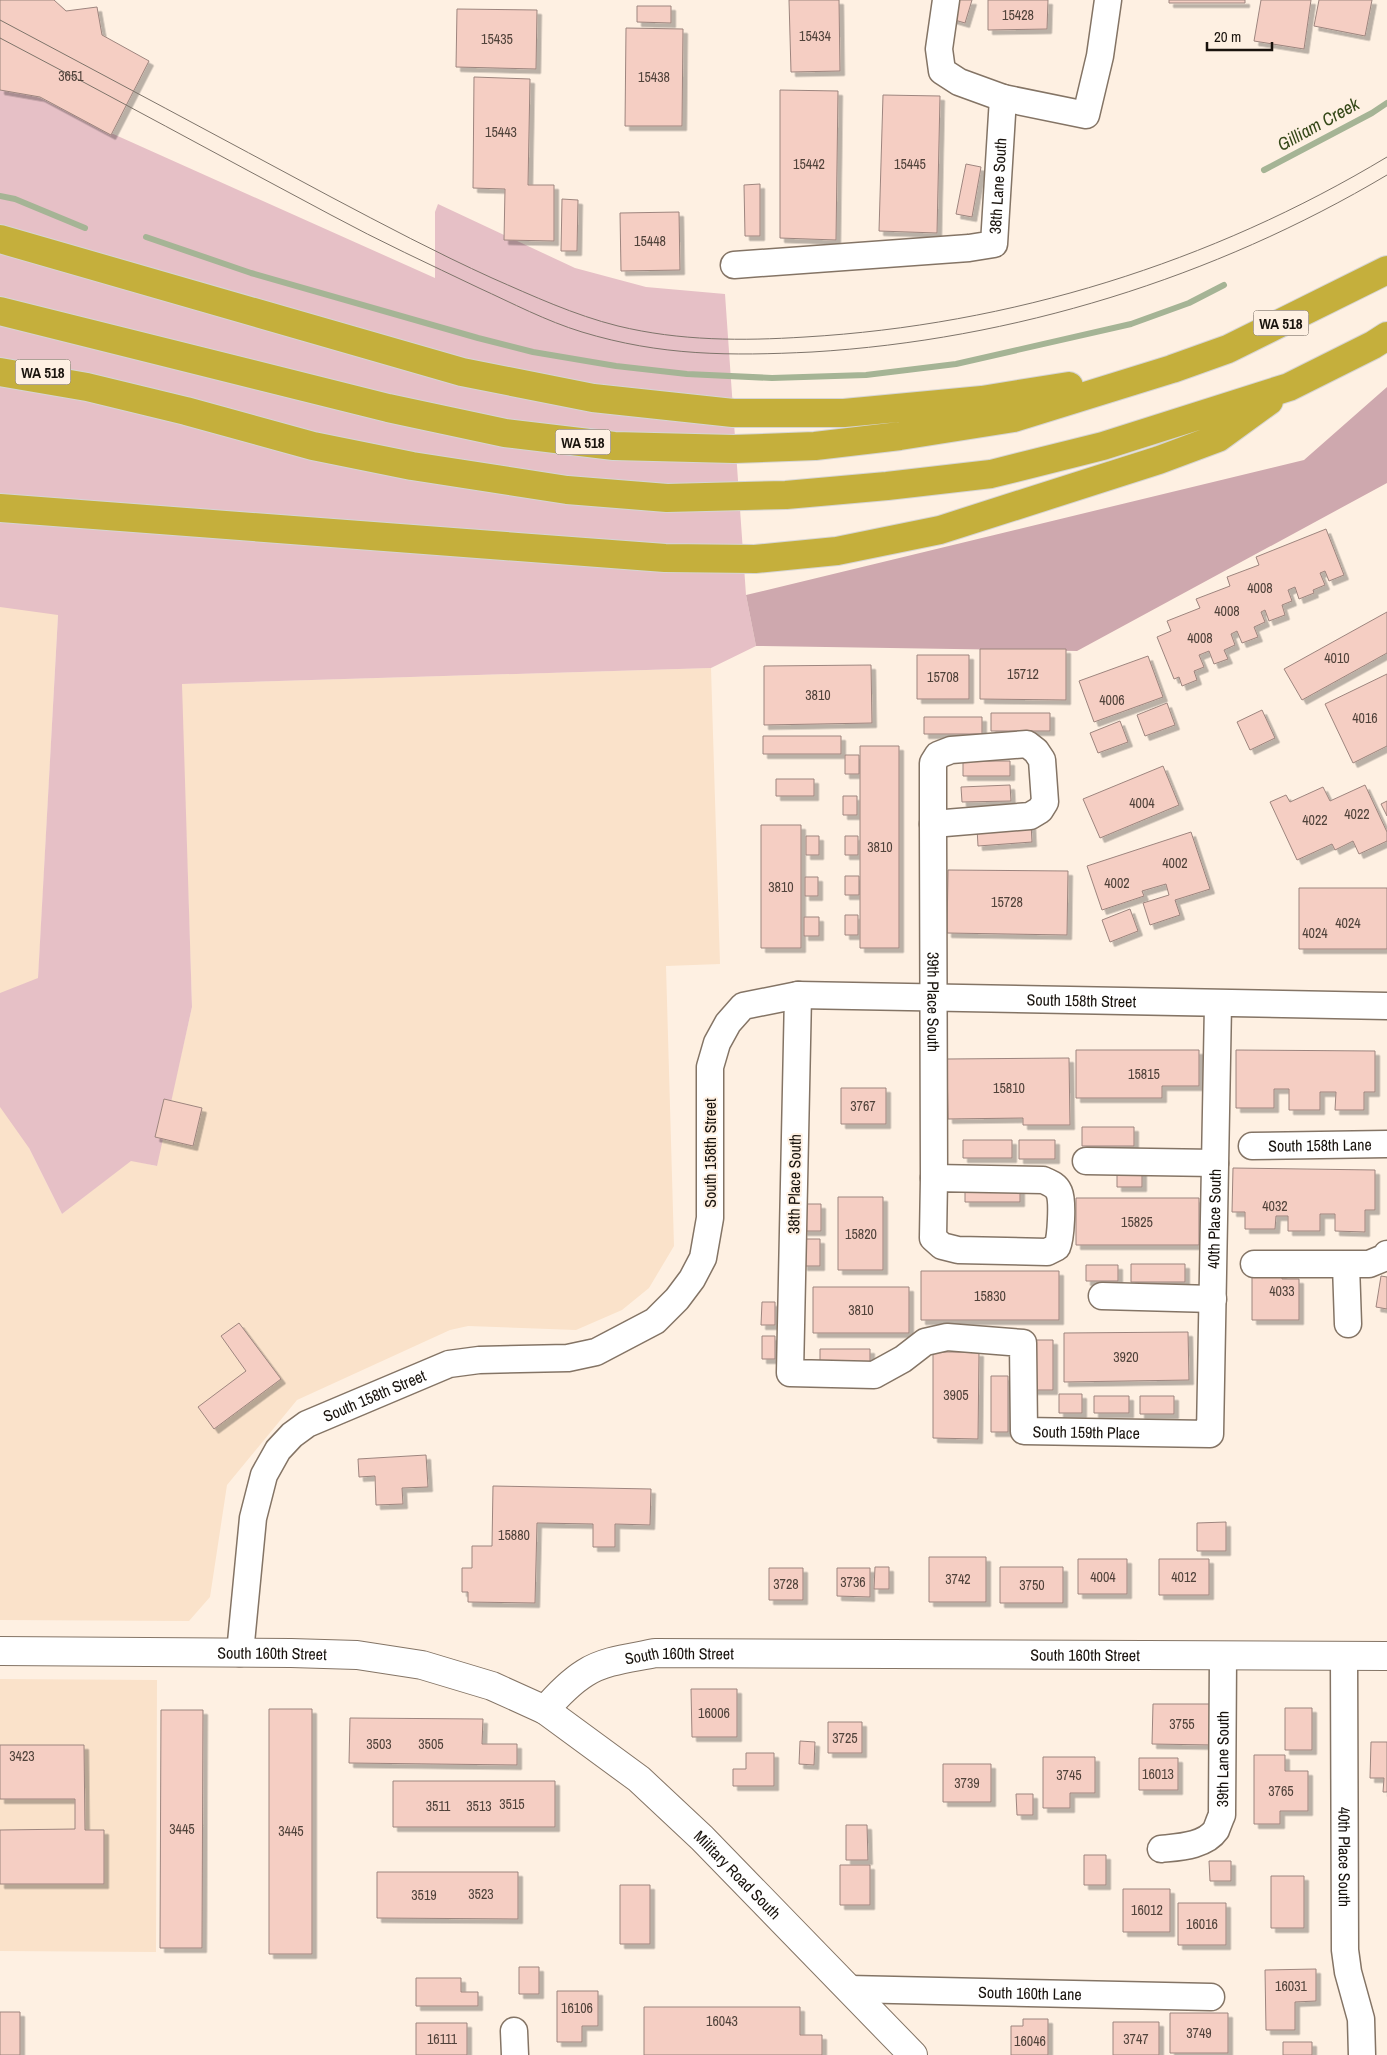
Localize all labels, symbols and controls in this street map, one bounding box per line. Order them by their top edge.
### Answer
house number: 15428 [1002,6,1034,24]
scale bar [1207,20,1272,52]
text: 20 m [1214,26,1241,47]
house number: 15434 [799,27,832,45]
house number: 15435 [481,30,513,48]
house number: 3651 [58,67,84,85]
house number: 15438 [638,68,670,86]
water label: Gilliam Creek [1272,91,1364,157]
house number: 15443 [485,123,517,141]
street label: 38th Lane South [984,137,1012,235]
house number: 15442 [793,155,825,173]
house number: 15445 [894,155,926,173]
house number: 15448 [634,232,666,250]
road number: WA 518 [1254,310,1308,336]
road number: WA 518 [15,360,70,384]
road number: WA 518 [556,430,610,454]
house number: 4008 [1247,579,1273,597]
house number: 4008 [1214,602,1240,620]
house number: 4008 [1187,629,1213,647]
house number: 4010 [1324,649,1350,667]
house number: 15712 [1007,665,1039,683]
house number: 15708 [927,668,959,686]
house number: 3810 [805,686,831,704]
house number: 4006 [1099,691,1125,709]
house number: 4016 [1352,709,1378,727]
house number: 4004 [1129,794,1155,812]
house number: 4022 [1344,805,1370,823]
house number: 4022 [1302,811,1328,829]
house number: 3810 [867,838,893,856]
house number: 4002 [1162,854,1188,872]
house number: 4002 [1104,874,1130,892]
house number: 3810 [768,878,794,896]
house number: 15728 [991,893,1023,911]
house number: 4024 [1335,914,1361,932]
house number: 4024 [1302,924,1328,942]
street label: 39th Place South [922,952,945,1052]
street label: South 158th Street [1026,988,1137,1012]
house number: 15815 [1128,1065,1160,1083]
house number: 15810 [993,1079,1025,1097]
house number: 3767 [850,1097,876,1115]
street label: South 158th Street [699,1098,721,1208]
street label: South 158th Lane [1268,1133,1372,1157]
street label: 38th Place South [782,1134,806,1234]
street label: 40th Place South [1202,1169,1226,1269]
house number: 4032 [1262,1197,1288,1215]
house number: 15825 [1121,1213,1153,1231]
house number: 15820 [845,1225,877,1243]
house number: 4033 [1269,1282,1295,1300]
house number: 15830 [974,1287,1006,1305]
house number: 3810 [848,1301,874,1319]
house number: 3920 [1113,1348,1139,1366]
street label: South 158th Street [320,1364,429,1427]
house number: 3905 [943,1386,969,1404]
street label: South 159th Place [1032,1420,1140,1444]
house number: 15880 [498,1526,530,1544]
house number: 4004 [1090,1568,1116,1586]
house number: 4012 [1171,1568,1197,1586]
house number: 3742 [945,1570,971,1588]
house number: 3736 [840,1573,866,1591]
house number: 3728 [773,1575,799,1593]
house number: 3750 [1019,1576,1045,1594]
street label: South 160th Street [217,1641,327,1665]
street label: South 160th Street [623,1641,734,1670]
street label: South 160th Street [1030,1644,1140,1666]
house number: 16006 [698,1704,730,1722]
street label: 39th Lane South [1211,1711,1234,1807]
house number: 3755 [1169,1715,1195,1733]
house number: 3725 [832,1729,858,1747]
house number: 3503 [366,1735,392,1753]
house number: 3505 [418,1735,444,1753]
house number: 3423 [9,1747,35,1765]
house number: 16013 [1142,1765,1174,1783]
house number: 3745 [1056,1766,1082,1784]
house number: 3739 [954,1774,980,1792]
house number: 3765 [1268,1782,1294,1800]
house number: 3515 [499,1795,525,1813]
house number: 3511 [426,1797,451,1815]
house number: 3513 [466,1797,492,1815]
street label: 40th Place South [1334,1807,1356,1907]
house number: 3445 [169,1820,195,1838]
house number: 3445 [278,1822,304,1840]
street label: Military Road South [689,1825,786,1924]
house number: 3523 [468,1885,494,1903]
house number: 3519 [411,1886,437,1904]
house number: 16012 [1131,1901,1163,1919]
house number: 16016 [1186,1915,1218,1933]
house number: 16031 [1275,1977,1308,1995]
street label: South 160th Lane [978,1981,1082,2005]
house number: 16106 [561,1999,593,2017]
house number: 16043 [706,2012,738,2030]
house number: 3749 [1186,2024,1212,2042]
house number: 16111 [427,2030,458,2048]
house number: 3747 [1123,2030,1149,2048]
house number: 16046 [1014,2032,1046,2050]

